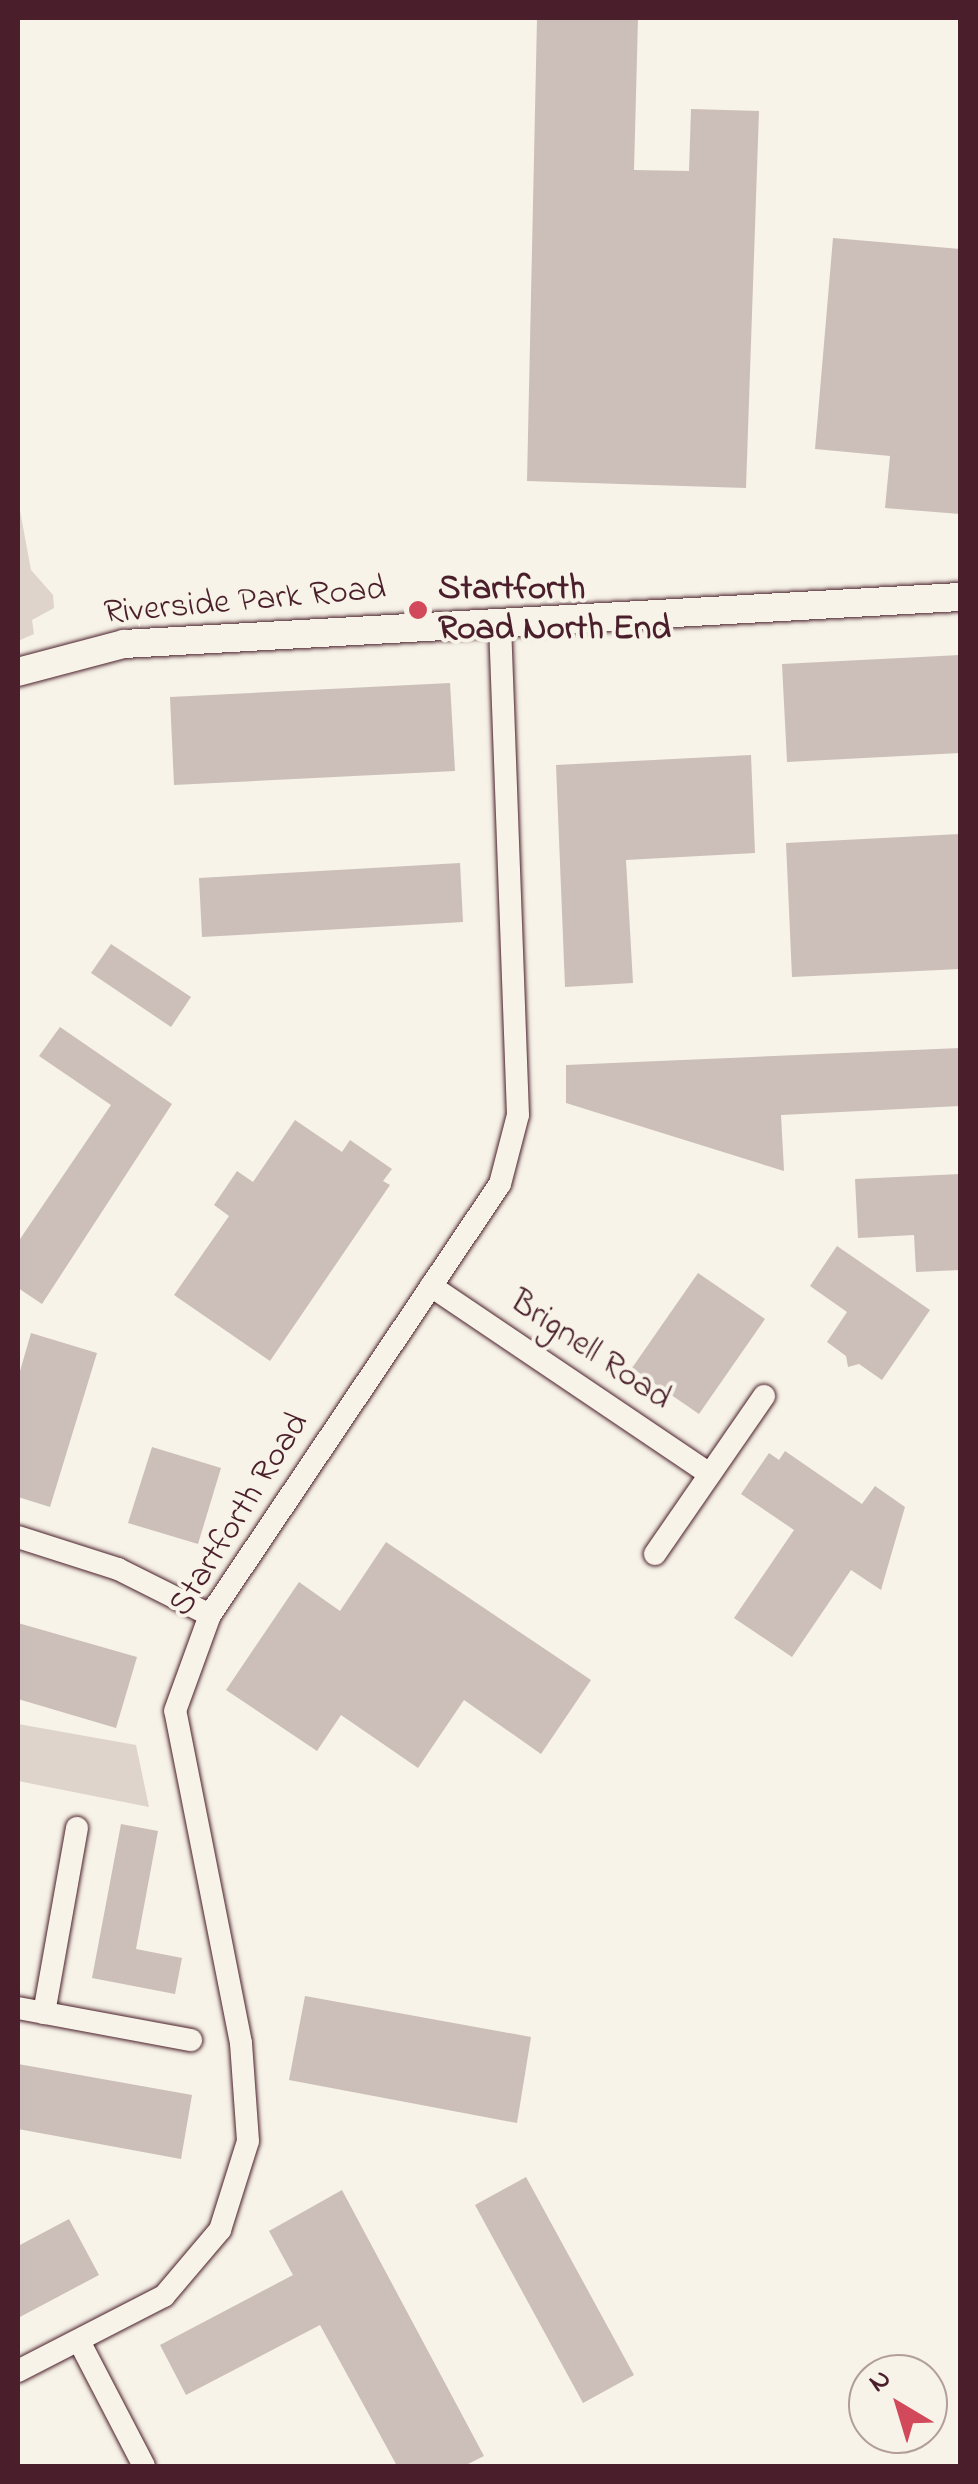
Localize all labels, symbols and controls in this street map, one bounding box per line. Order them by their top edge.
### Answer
street label: Riverside Park Road [102,569,388,635]
place label: Startforth Road North End [438,569,671,651]
marker: Startforth Road North End [407,599,429,621]
street label: Brignell Road [501,1282,679,1420]
street label: Startforth Road [161,1405,319,1625]
north arrow [848,2354,948,2454]
text: N [860,2360,901,2404]

